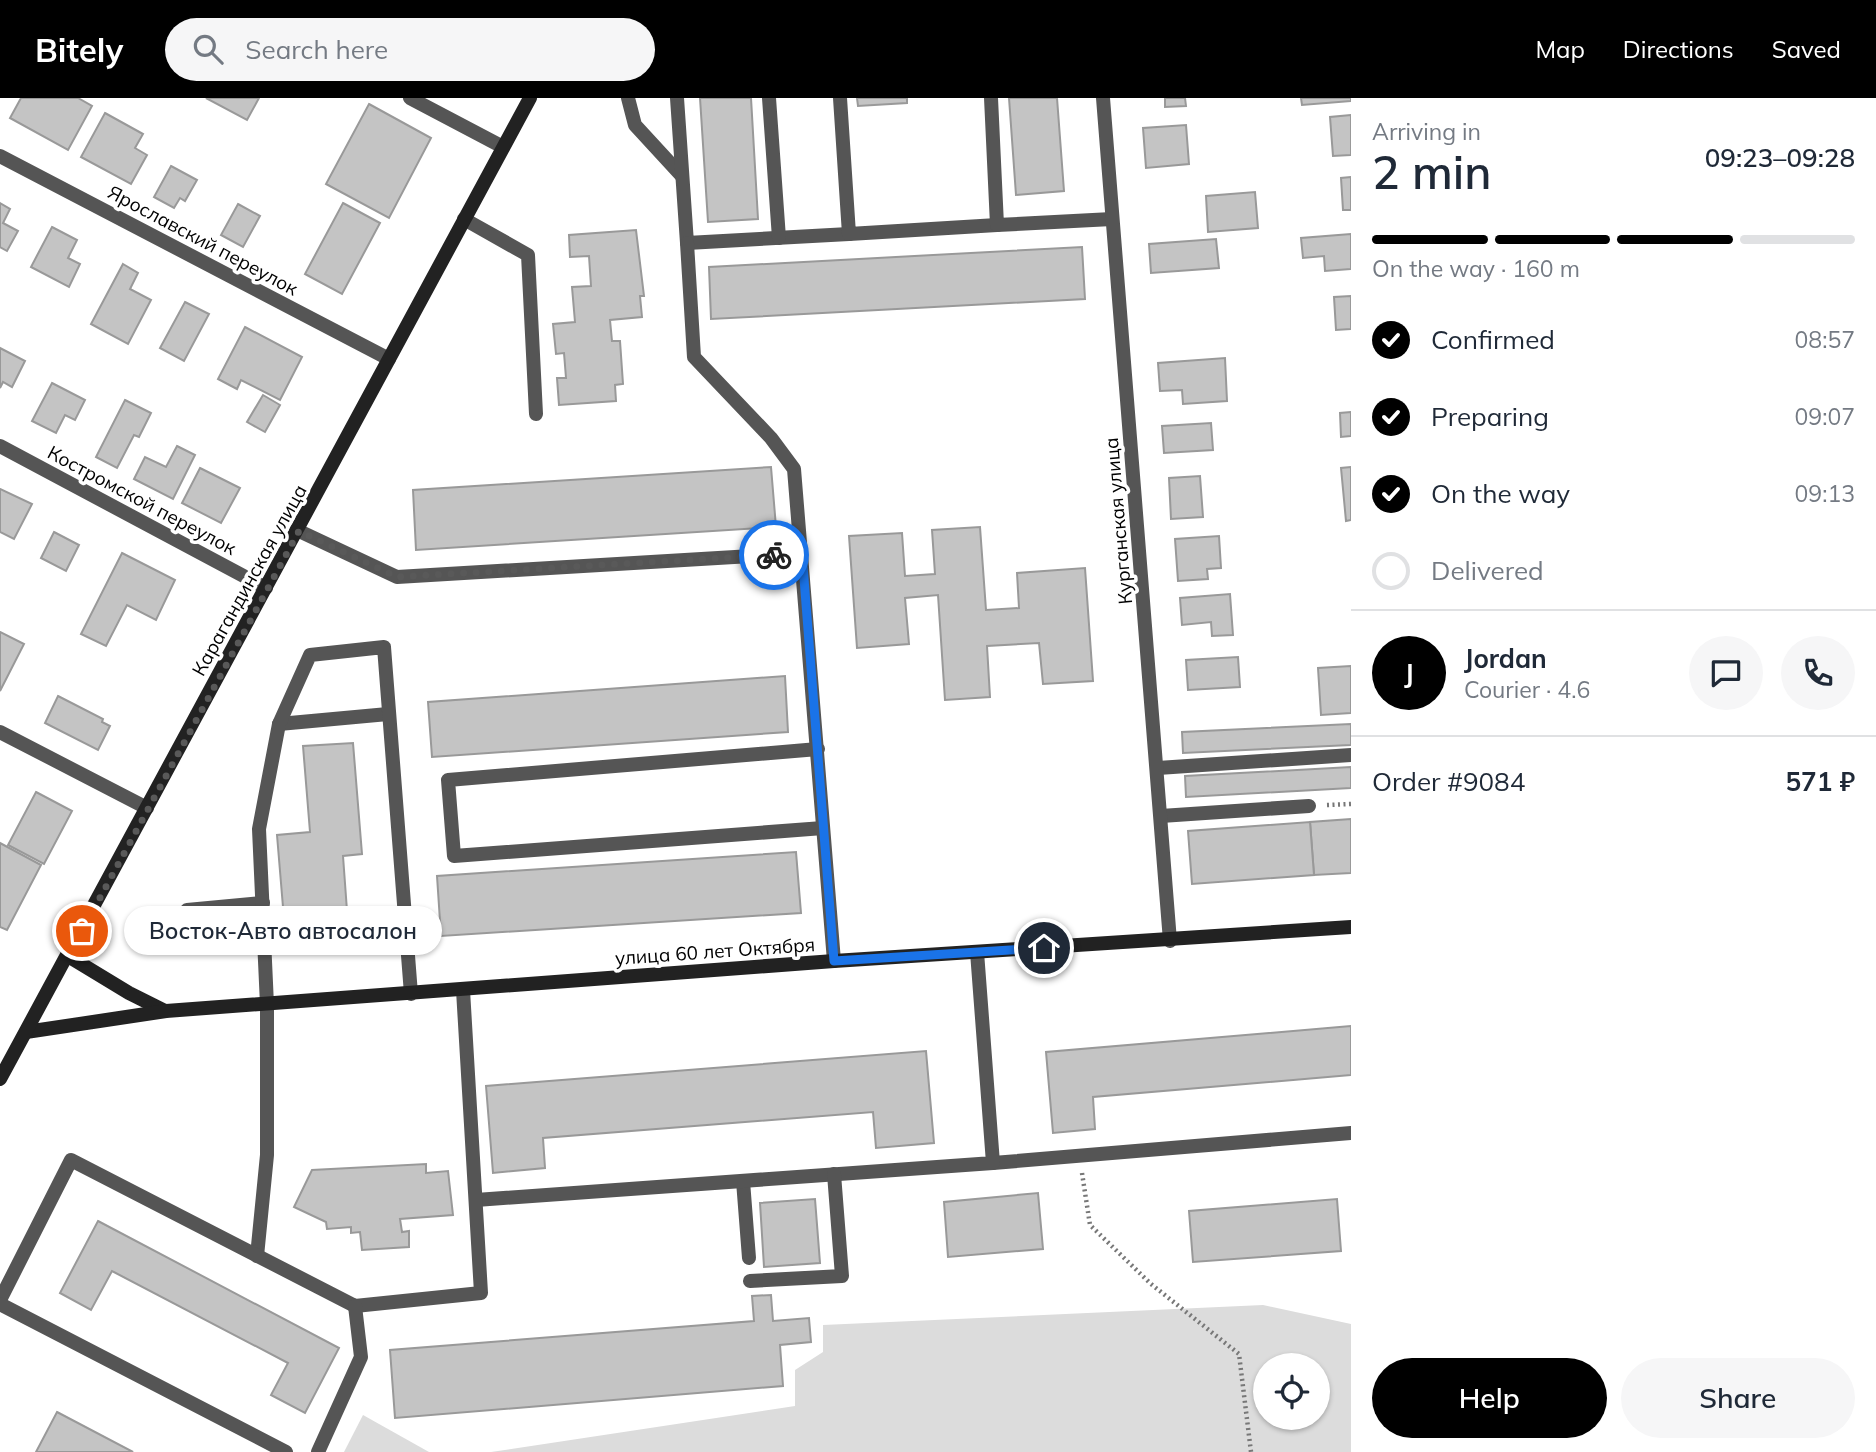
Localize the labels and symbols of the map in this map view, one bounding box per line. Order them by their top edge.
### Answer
street label: Ярославский переулок [104,180,303,301]
street label: Курганская улица [1099,437,1137,605]
street label: Костромской переулок [44,440,241,560]
street label: Карагандинская улица [186,480,312,680]
courier [739,520,809,590]
pin [52,901,112,961]
callout: Восток-Авто автосалон [124,906,442,956]
pin [1014,918,1074,978]
street label: улица 60 лет Октября [614,932,816,970]

